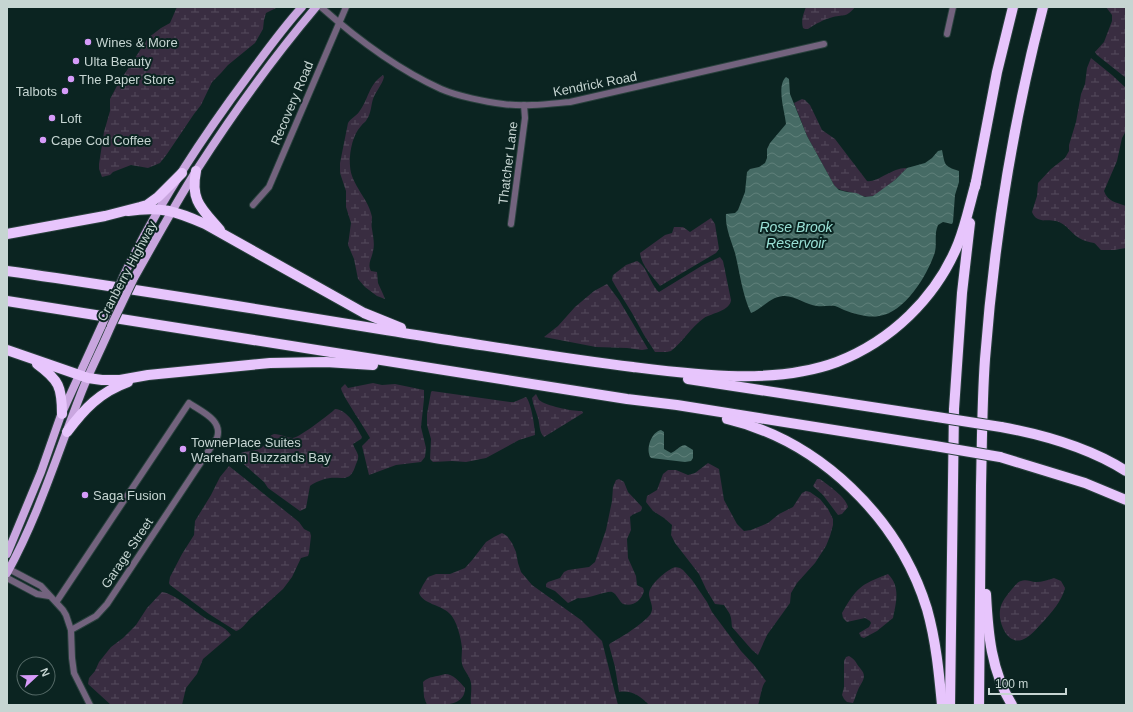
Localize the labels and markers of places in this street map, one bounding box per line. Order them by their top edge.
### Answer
place label: Wines & More [96,35,178,50]
marker: Wines & More [83,37,93,47]
place label: Ulta Beauty [84,54,152,69]
marker: Ulta Beauty [71,56,81,66]
place label: The Paper Store [79,72,174,87]
marker: The Paper Store [66,74,76,84]
place label: Talbots [16,84,57,99]
marker: Talbots [60,86,70,96]
place label: Loft [60,111,82,126]
marker: Loft [47,113,57,123]
place label: Cape Cod Coffee [51,133,151,148]
marker: Cape Cod Coffee [38,135,48,145]
place label: TownePlace Suites Wareham Buzzards Bay [191,435,331,465]
marker: TownePlace Suites Wareham Buzzards Bay [178,444,188,454]
place label: Saga Fusion [93,488,166,503]
marker: Saga Fusion [80,490,90,500]

